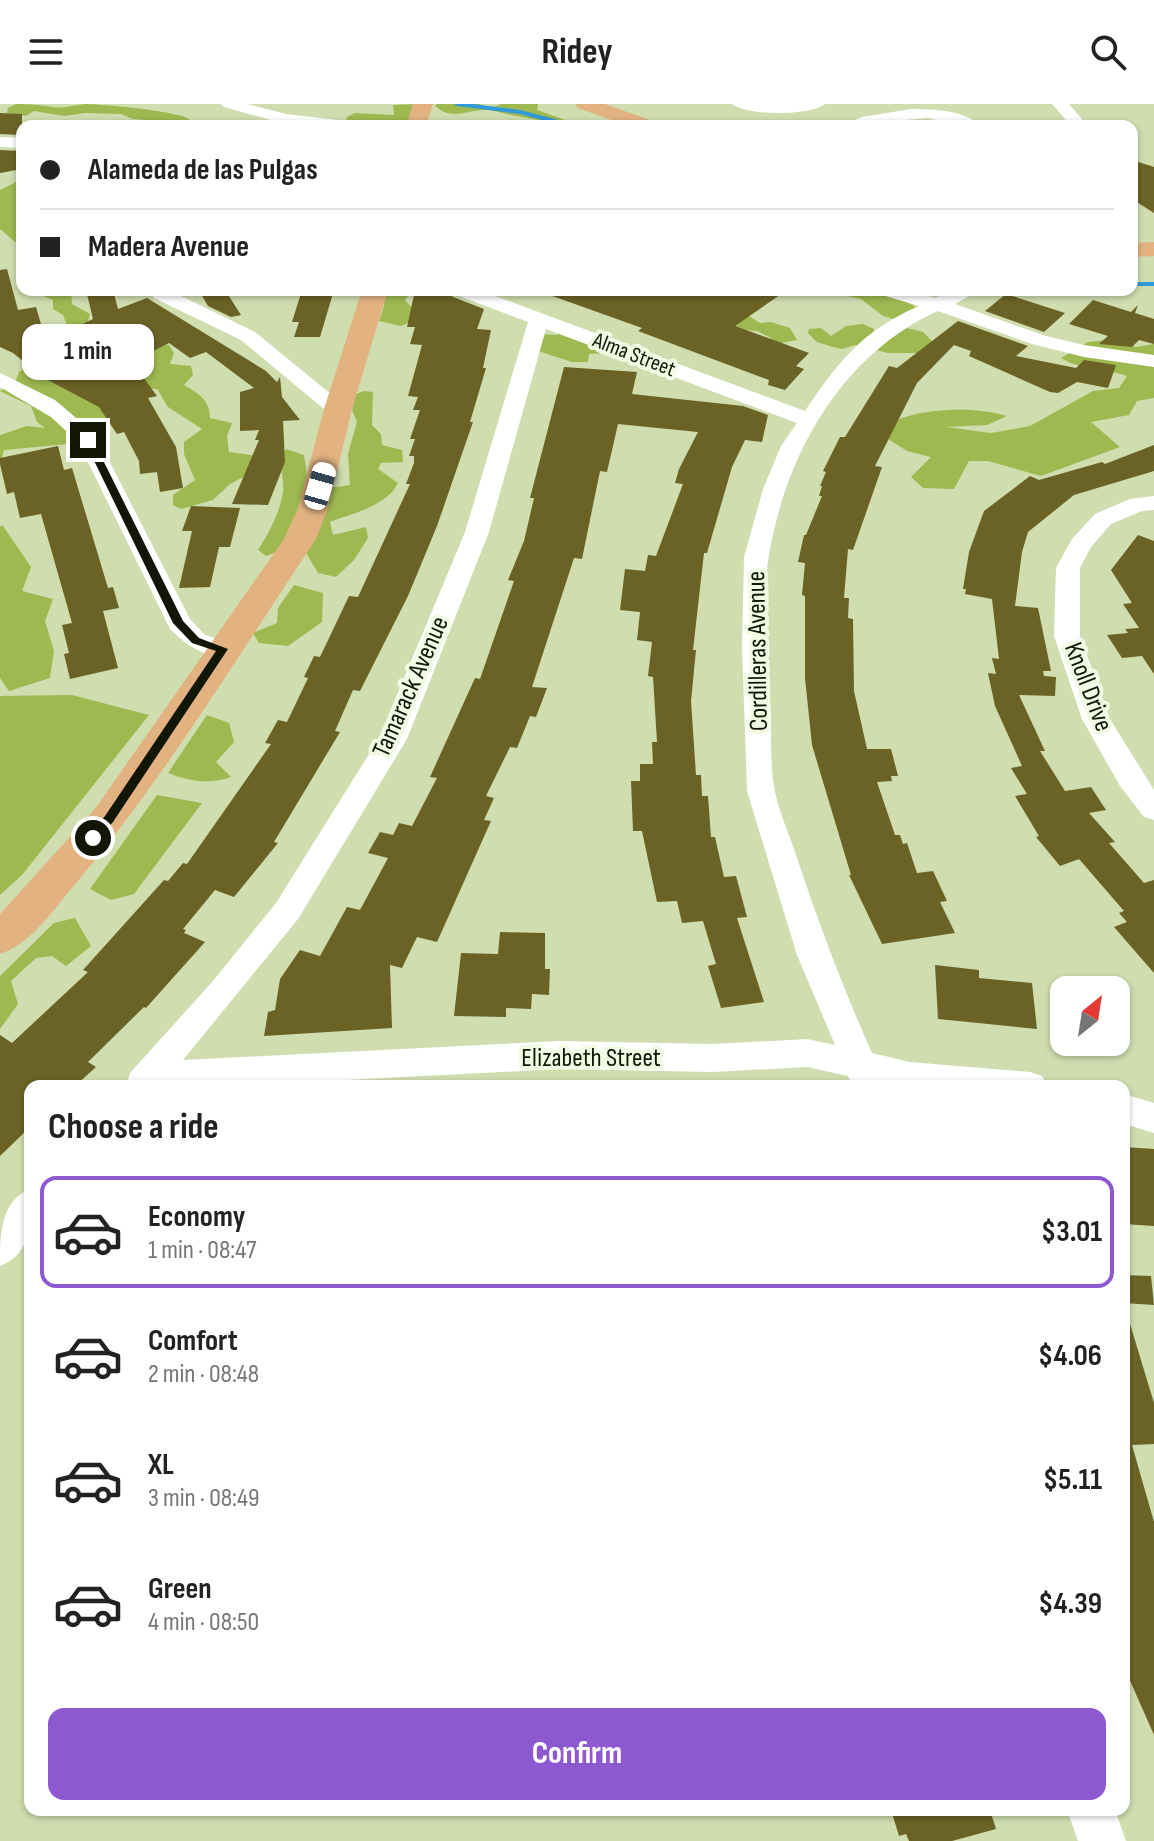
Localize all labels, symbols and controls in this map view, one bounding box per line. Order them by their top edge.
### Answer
icon: menu [24,30,68,74]
icon: search [1086,30,1130,74]
text: Ridey [542,31,612,74]
text: Alameda de las Pulgas [88,152,318,188]
text: Madera Avenue [88,229,249,265]
callout: 1 min [22,324,154,380]
street label: Alma Street [588,327,679,383]
text: 1 min [64,336,112,367]
route end [70,422,106,458]
car [302,460,338,512]
street label: Cordilleras Avenue [741,571,775,731]
street label: Tamarack Avenue [366,612,456,762]
street label: Knoll Drive [1057,638,1119,736]
route start [75,820,111,856]
north arrow [1050,976,1130,1056]
map controls [1050,976,1130,1056]
street label: Elizabeth Street [521,1043,661,1074]
text: Choose a ride [48,1106,219,1149]
icon: car [52,1196,124,1268]
text: Economy [148,1199,245,1235]
text: $3.01 [1041,1214,1102,1250]
text: 1 min · 08:47 [148,1235,256,1266]
icon: car [52,1320,124,1392]
text: Comfort [148,1323,238,1359]
text: $4.06 [1038,1338,1102,1374]
text: 2 min · 08:48 [148,1359,259,1390]
icon: car [52,1444,124,1516]
text: XL [148,1447,174,1483]
text: $5.11 [1043,1462,1102,1498]
text: 3 min · 08:49 [148,1483,259,1514]
icon: car [52,1568,124,1640]
text: Green [148,1571,212,1607]
text: $4.39 [1038,1586,1102,1622]
text: 4 min · 08:50 [148,1607,259,1638]
button: Confirm [48,1708,1106,1800]

